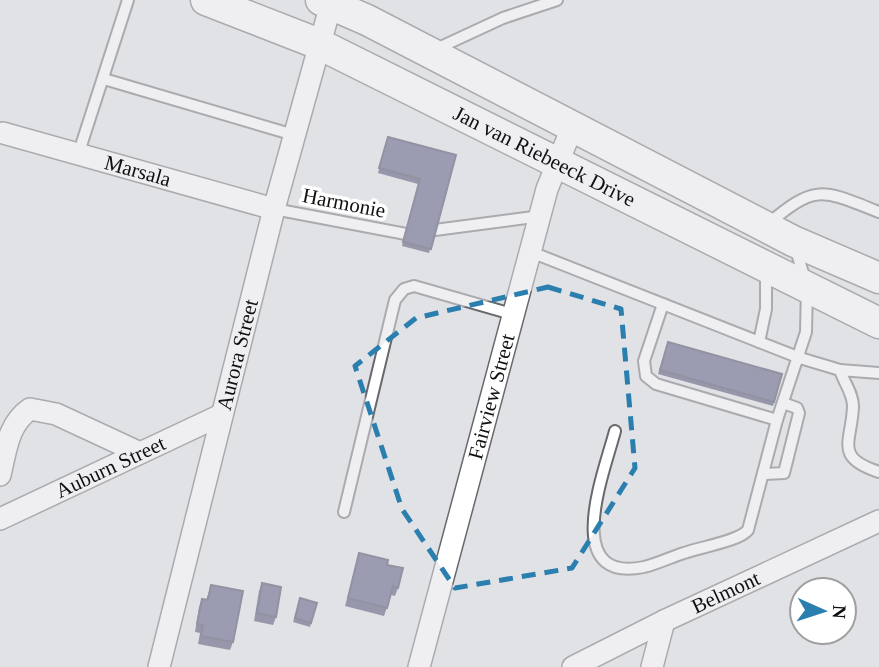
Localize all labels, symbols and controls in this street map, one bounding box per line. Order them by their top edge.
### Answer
street label: Jan van Riebeeck Drive [449,101,639,212]
street label: Marsala [102,150,174,192]
street label: Harmonie [300,183,388,223]
street label: Aurora Street [212,296,263,413]
street label: Fairview Street [463,331,520,462]
street label: Auburn Street [52,431,169,503]
street label: Belmont [688,566,764,618]
north arrow [788,576,858,646]
text: N [829,604,850,620]

